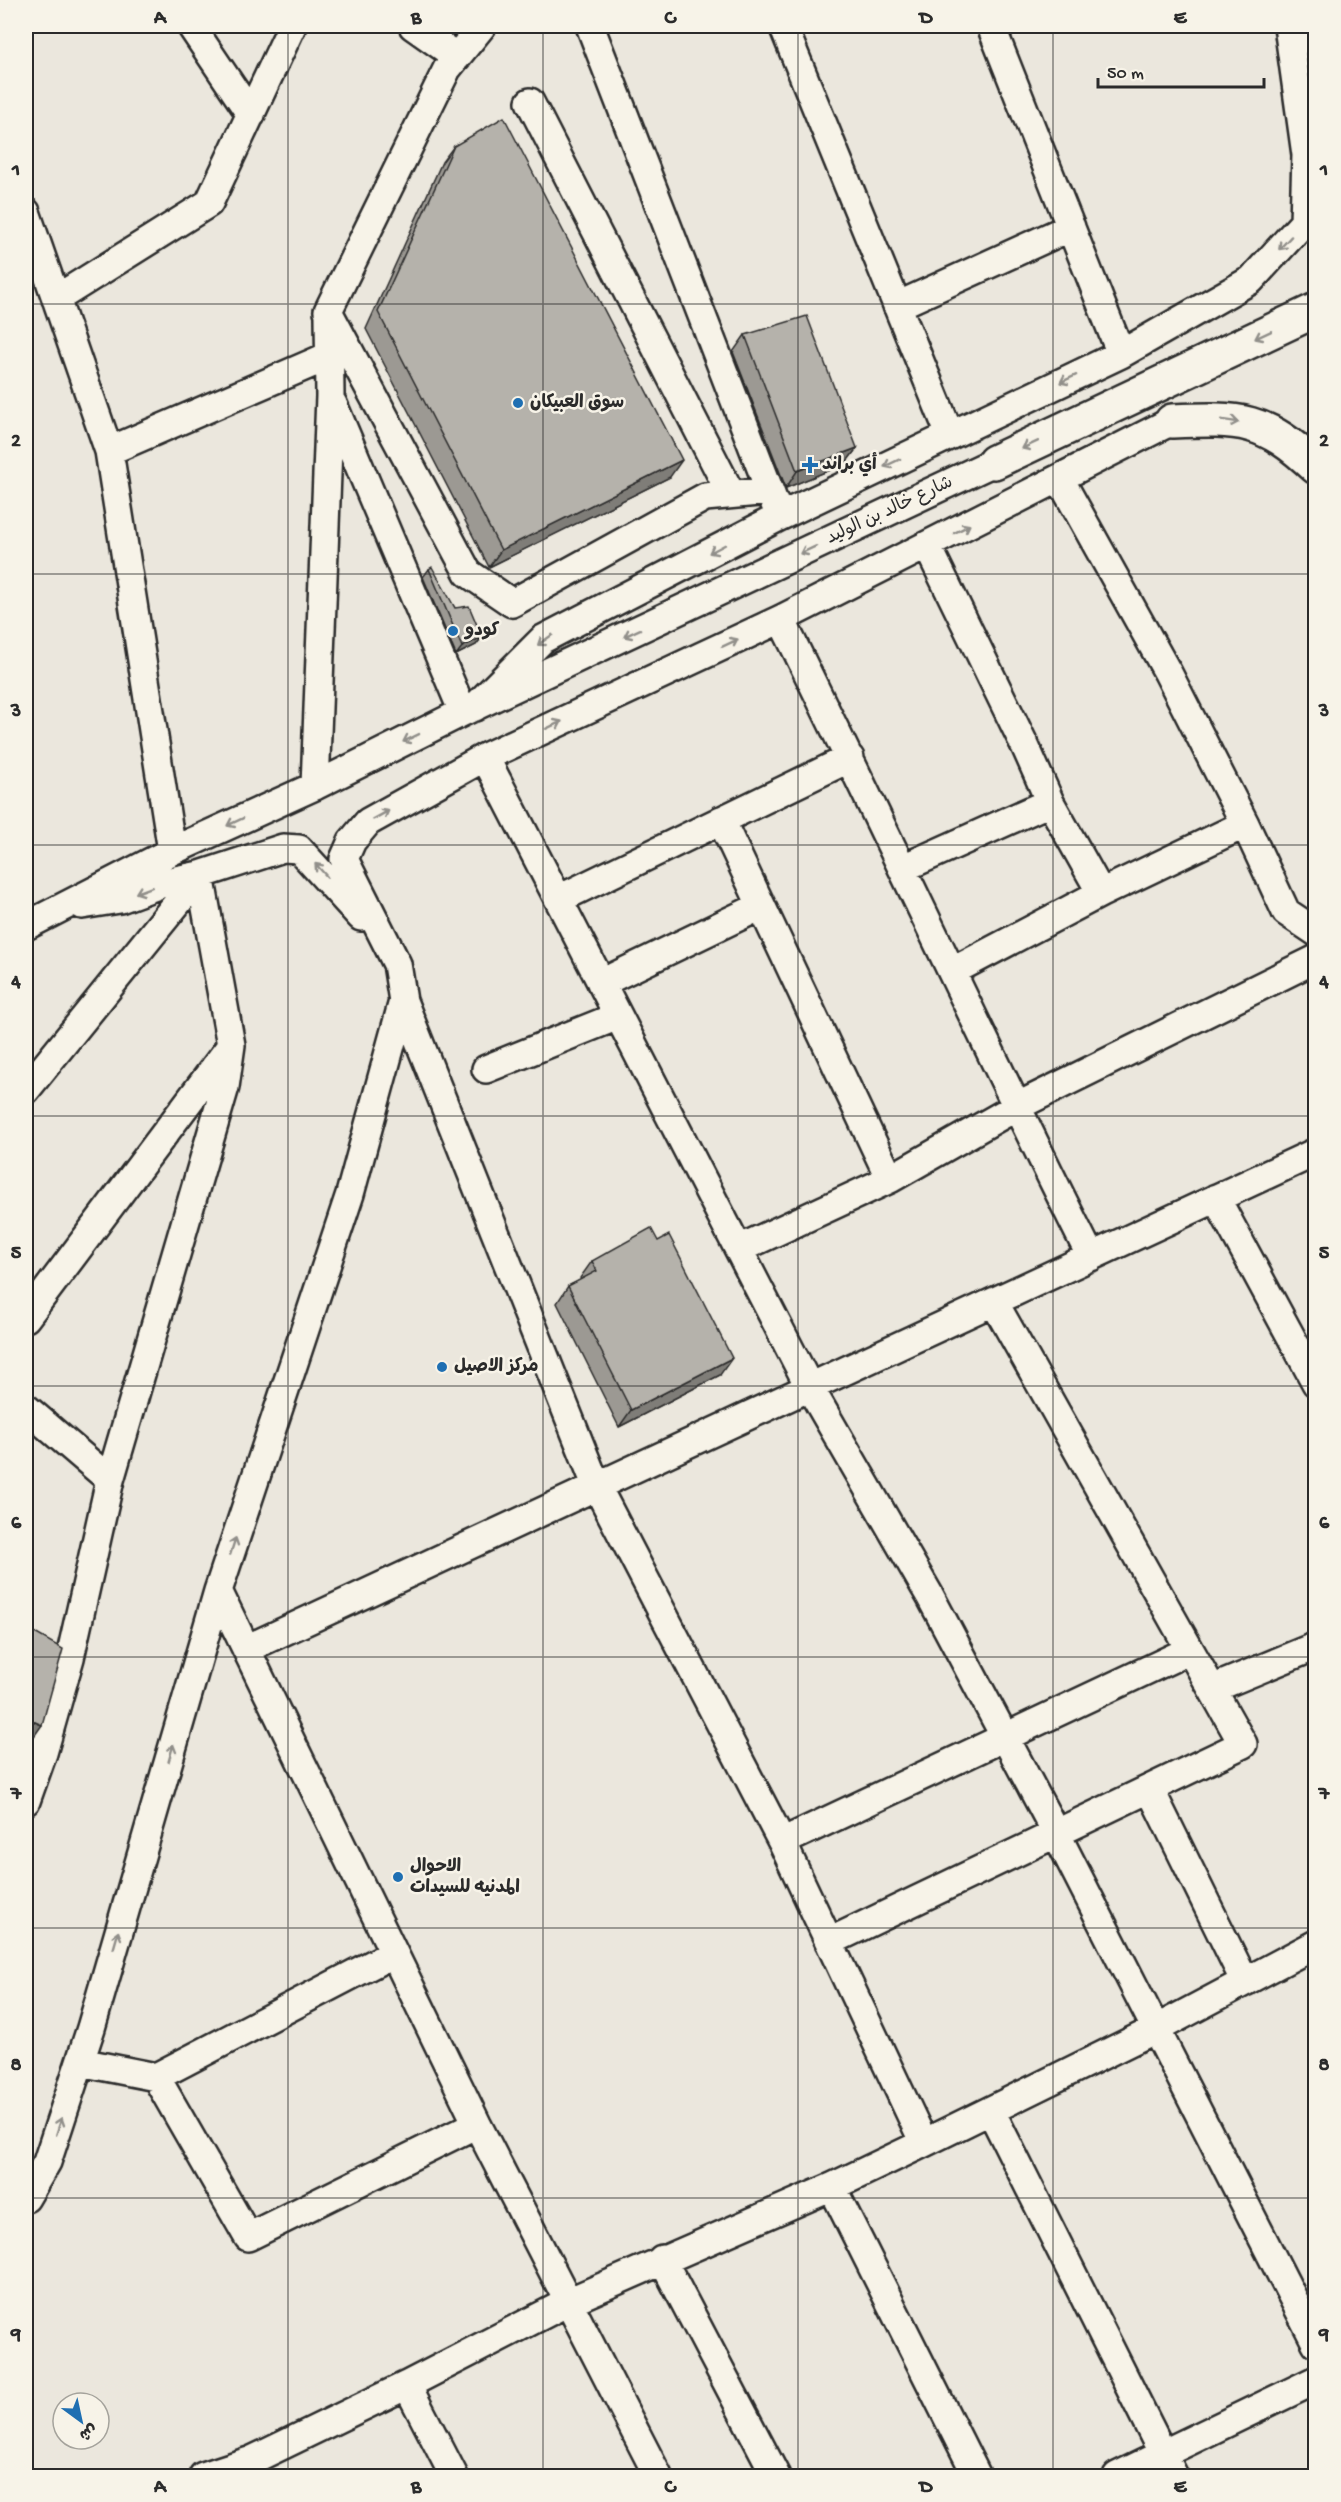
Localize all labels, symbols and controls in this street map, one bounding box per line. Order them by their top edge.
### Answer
text: A [153,8,168,31]
text: B [410,8,422,31]
text: C [664,8,678,31]
text: D [917,8,933,31]
text: E [1174,8,1188,31]
scale bar [1098,51,1264,89]
text: 50 m [1107,64,1144,85]
text: 1 [11,160,20,183]
text: 1 [1319,160,1328,183]
one-way arrow [1278,235,1292,250]
one-way arrow [1254,329,1272,341]
one-way arrow [1060,373,1078,385]
place label: سوق العبيكان [530,393,624,414]
marker: سوق العبيكان [511,396,525,410]
one-way arrow [1220,415,1239,426]
text: 2 [11,431,21,454]
text: 2 [1319,431,1329,454]
one-way arrow [1021,440,1039,452]
place label: أي براند [822,452,877,477]
one-way arrow [884,457,902,469]
marker: أي براند [803,458,817,472]
street label: شارع خالد بن الوليد [823,472,957,550]
one-way arrow [952,523,970,534]
one-way arrow [709,543,726,555]
one-way arrow [800,544,818,556]
place label: كودو [463,621,500,642]
marker: كودو [446,624,460,638]
one-way arrow [624,627,642,639]
one-way arrow [538,634,554,646]
one-way arrow [721,636,739,648]
text: 3 [10,701,21,724]
text: 3 [1318,701,1329,724]
one-way arrow [544,719,562,731]
one-way arrow [403,732,420,744]
one-way arrow [372,809,389,821]
one-way arrow [227,817,245,828]
one-way arrow [314,863,328,878]
one-way arrow [135,886,154,897]
text: 4 [10,972,21,995]
text: 4 [1318,972,1329,995]
text: 5 [11,1243,22,1266]
text: 5 [1319,1243,1330,1266]
place label: مركز الاصيل [454,1357,538,1378]
marker: مركز الاصيل [435,1360,449,1374]
text: 6 [11,1513,22,1536]
text: 6 [1319,1513,1330,1536]
one-way arrow [228,1537,239,1556]
one-way arrow [166,1744,177,1763]
text: 7 [10,1784,23,1807]
text: 7 [1318,1784,1331,1807]
place label: الاحوال المدنيه للسيدات [410,1857,520,1899]
marker: الاحوال المدنيه للسيدات [391,1870,405,1884]
one-way arrow [111,1931,122,1950]
text: 8 [11,2055,22,2078]
text: 8 [1319,2055,1330,2078]
one-way arrow [54,2117,65,2136]
text: 9 [10,2325,21,2348]
text: 9 [1318,2325,1329,2348]
north arrow [51,2391,111,2451]
text: ش [75,2418,100,2443]
text: A [153,2477,168,2500]
text: B [410,2477,422,2500]
text: C [664,2477,678,2500]
text: D [917,2477,933,2500]
text: E [1174,2477,1188,2500]

